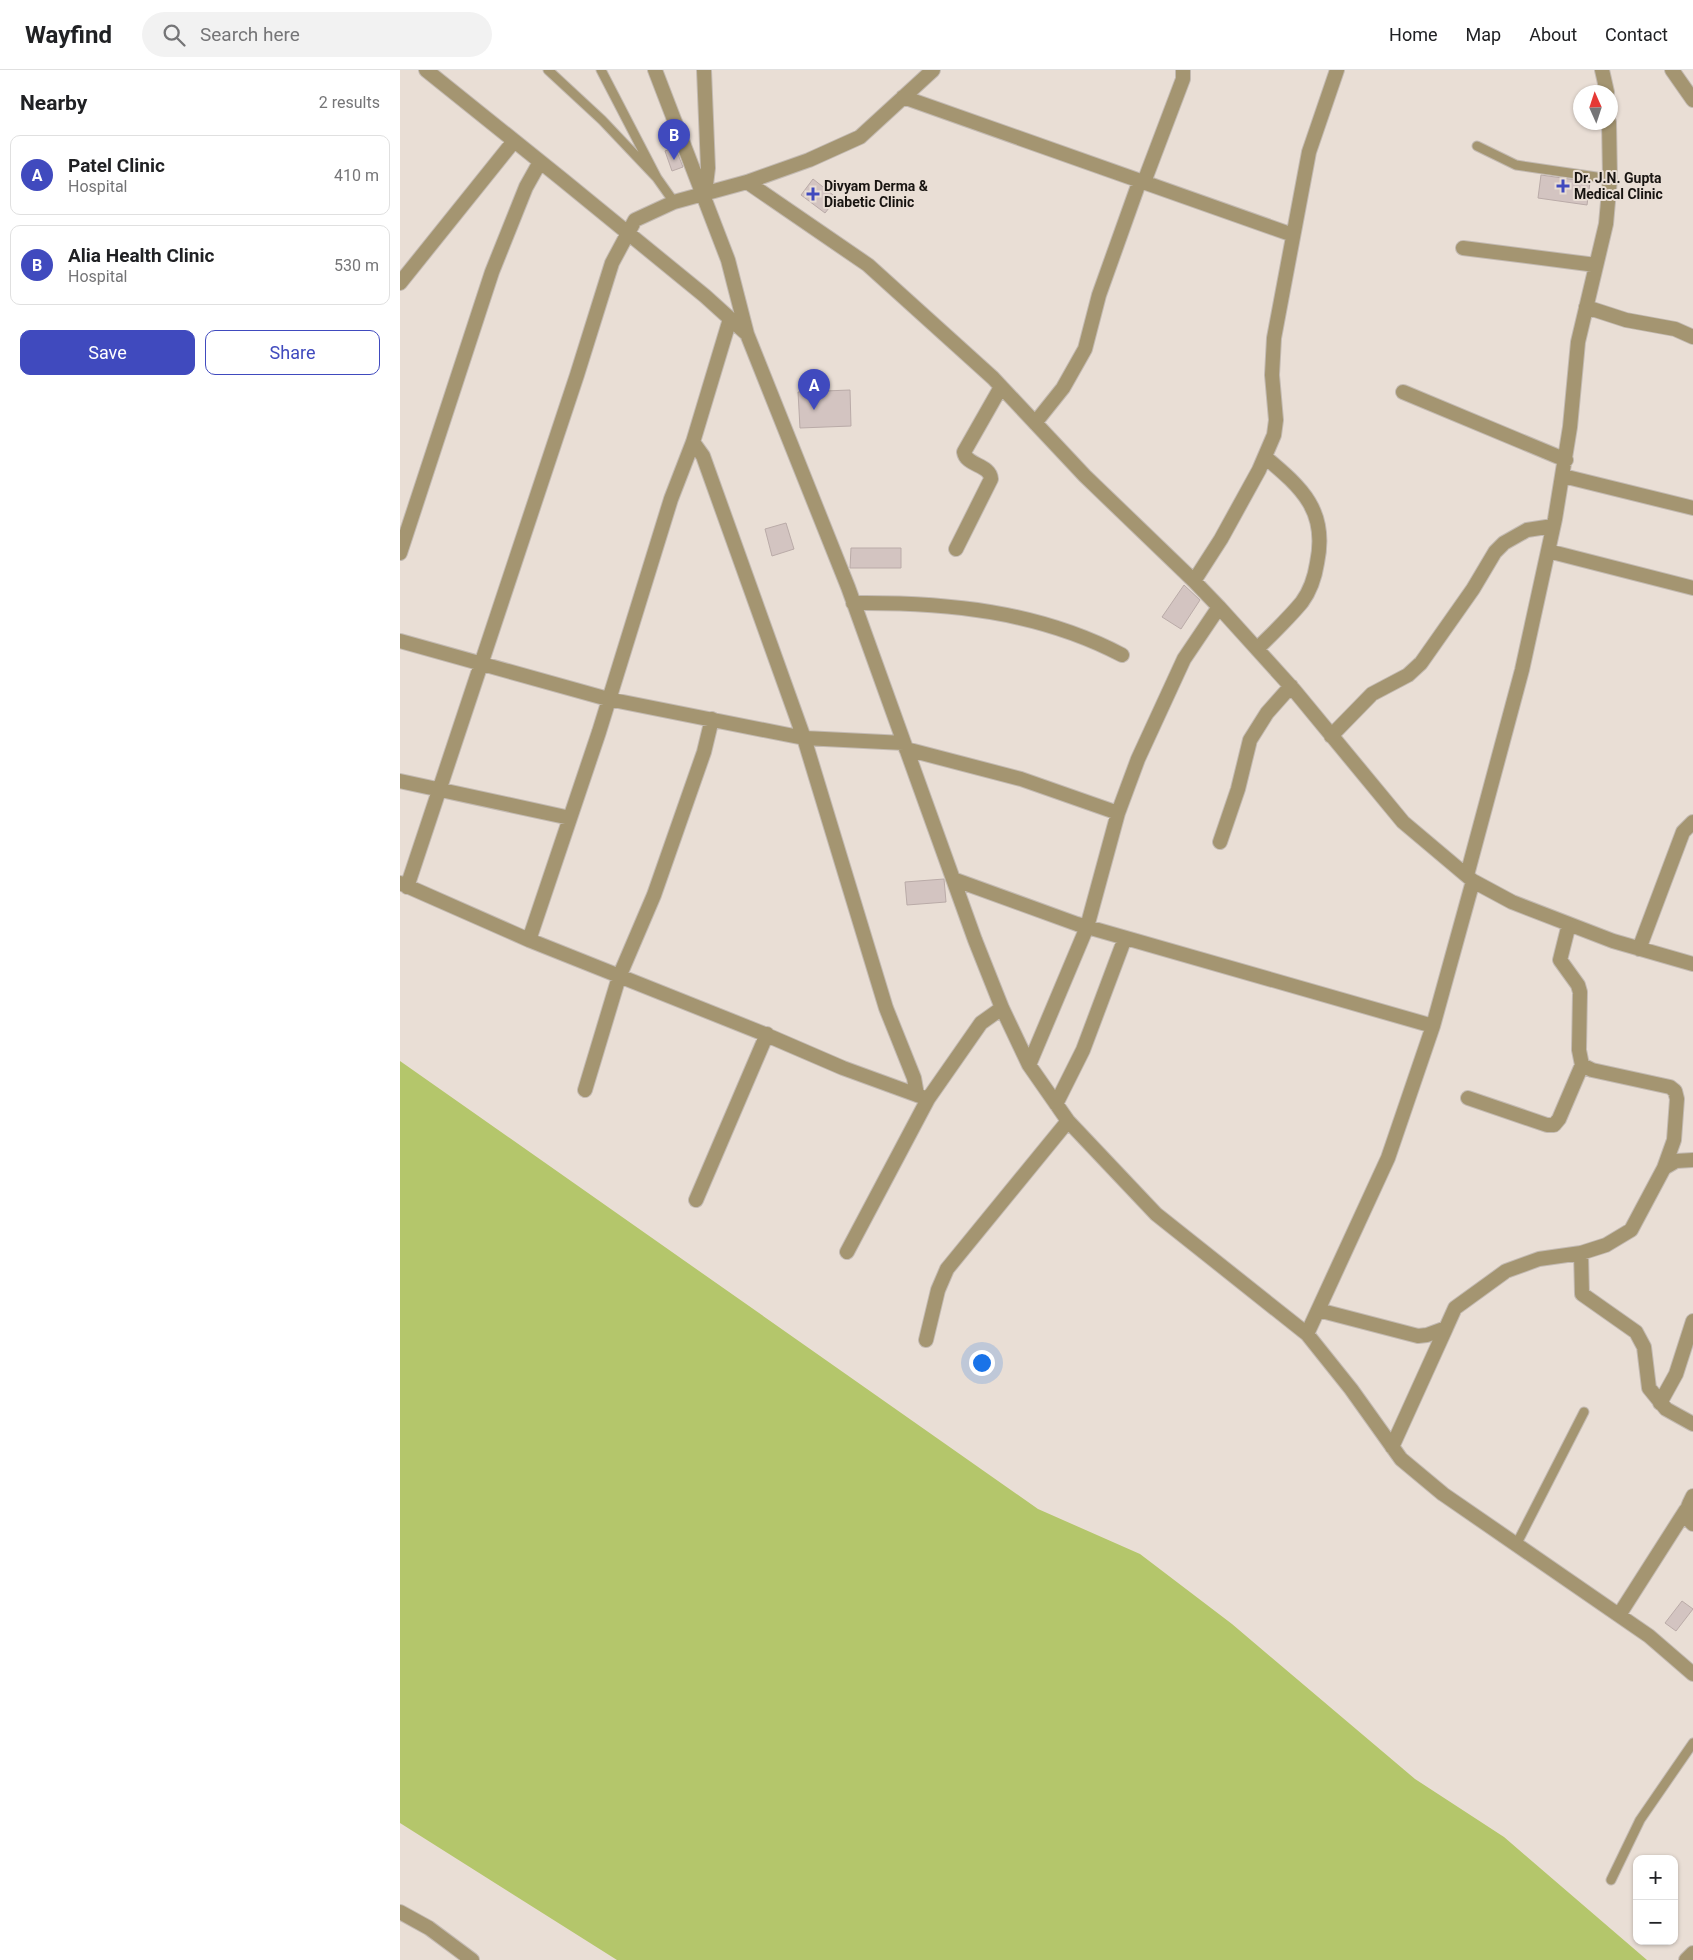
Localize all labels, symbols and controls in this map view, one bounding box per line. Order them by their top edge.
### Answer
search box [142,12,492,57]
text: Wayfind [25,21,112,49]
icon: search [160,21,188,49]
text: Search here [200,23,300,46]
text: Home [1389,24,1438,45]
text: Map [1466,24,1501,45]
text: About [1529,24,1577,45]
text: Contact [1605,24,1668,45]
north arrow [1573,85,1618,130]
text: Nearby [20,91,87,115]
text: 2 results [319,93,380,112]
pin: B [658,119,690,160]
text: Patel Clinic [68,154,165,177]
text: A [32,166,42,185]
text: 410 m [334,166,379,185]
place label: Dr. J.N. Gupta Medical Clinic [1574,170,1663,202]
text: Hospital [68,177,128,196]
place label: Divyam Derma & Diabetic Clinic [824,178,929,210]
marker: Dr. J.N. Gupta Medical Clinic [1556,179,1570,193]
marker: Divyam Derma & Diabetic Clinic [806,187,820,201]
text: Alia Health Clinic [68,244,214,267]
text: B [32,256,42,275]
text: 530 m [334,256,379,275]
text: Hospital [68,267,128,286]
button: Save [20,330,195,375]
button: Share [205,330,380,375]
pin: A [798,369,830,410]
your location [969,1350,995,1376]
map controls [1633,1855,1678,1945]
button: + [1633,1855,1678,1900]
button: − [1633,1900,1678,1945]

